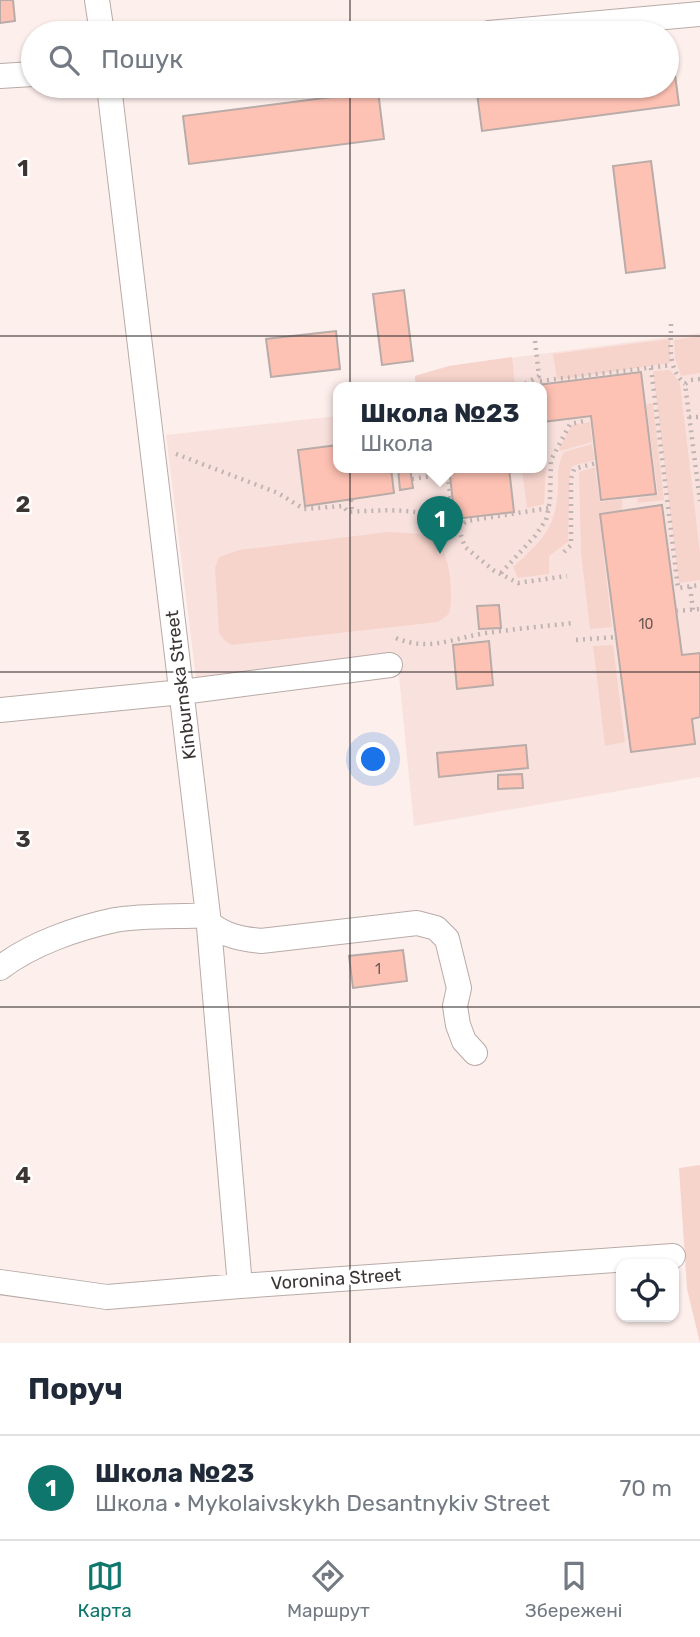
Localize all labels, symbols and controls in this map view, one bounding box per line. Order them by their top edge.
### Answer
search box [21,21,679,98]
icon: search [45,41,83,79]
text: Пошук [101,44,183,75]
text: 1 [17,154,29,182]
popup [333,382,547,473]
text: Школа №23 [360,398,520,429]
text: Школа [360,429,433,457]
text: 2 [16,490,30,518]
pin: 1 [417,496,463,554]
street label: Kinburnska Street [161,609,201,761]
house number: 10 [639,616,654,633]
your location [356,742,390,776]
text: 3 [15,825,31,853]
house number: 1 [375,961,381,978]
text: 4 [15,1161,31,1189]
map controls [616,1259,679,1322]
button: locate [616,1259,679,1322]
street label: Voronina Street [270,1263,402,1295]
text: Поруч [28,1371,123,1407]
text: Школа №23 [95,1458,254,1489]
text: 1 [45,1474,57,1502]
text: 70 m [620,1474,672,1502]
text: Школа · Mykolaivskykh Desantnykiv Street [95,1489,550,1517]
tab: Карта [78,1557,132,1622]
tab: Маршрут [287,1557,370,1622]
tab: Збережені [525,1557,622,1622]

